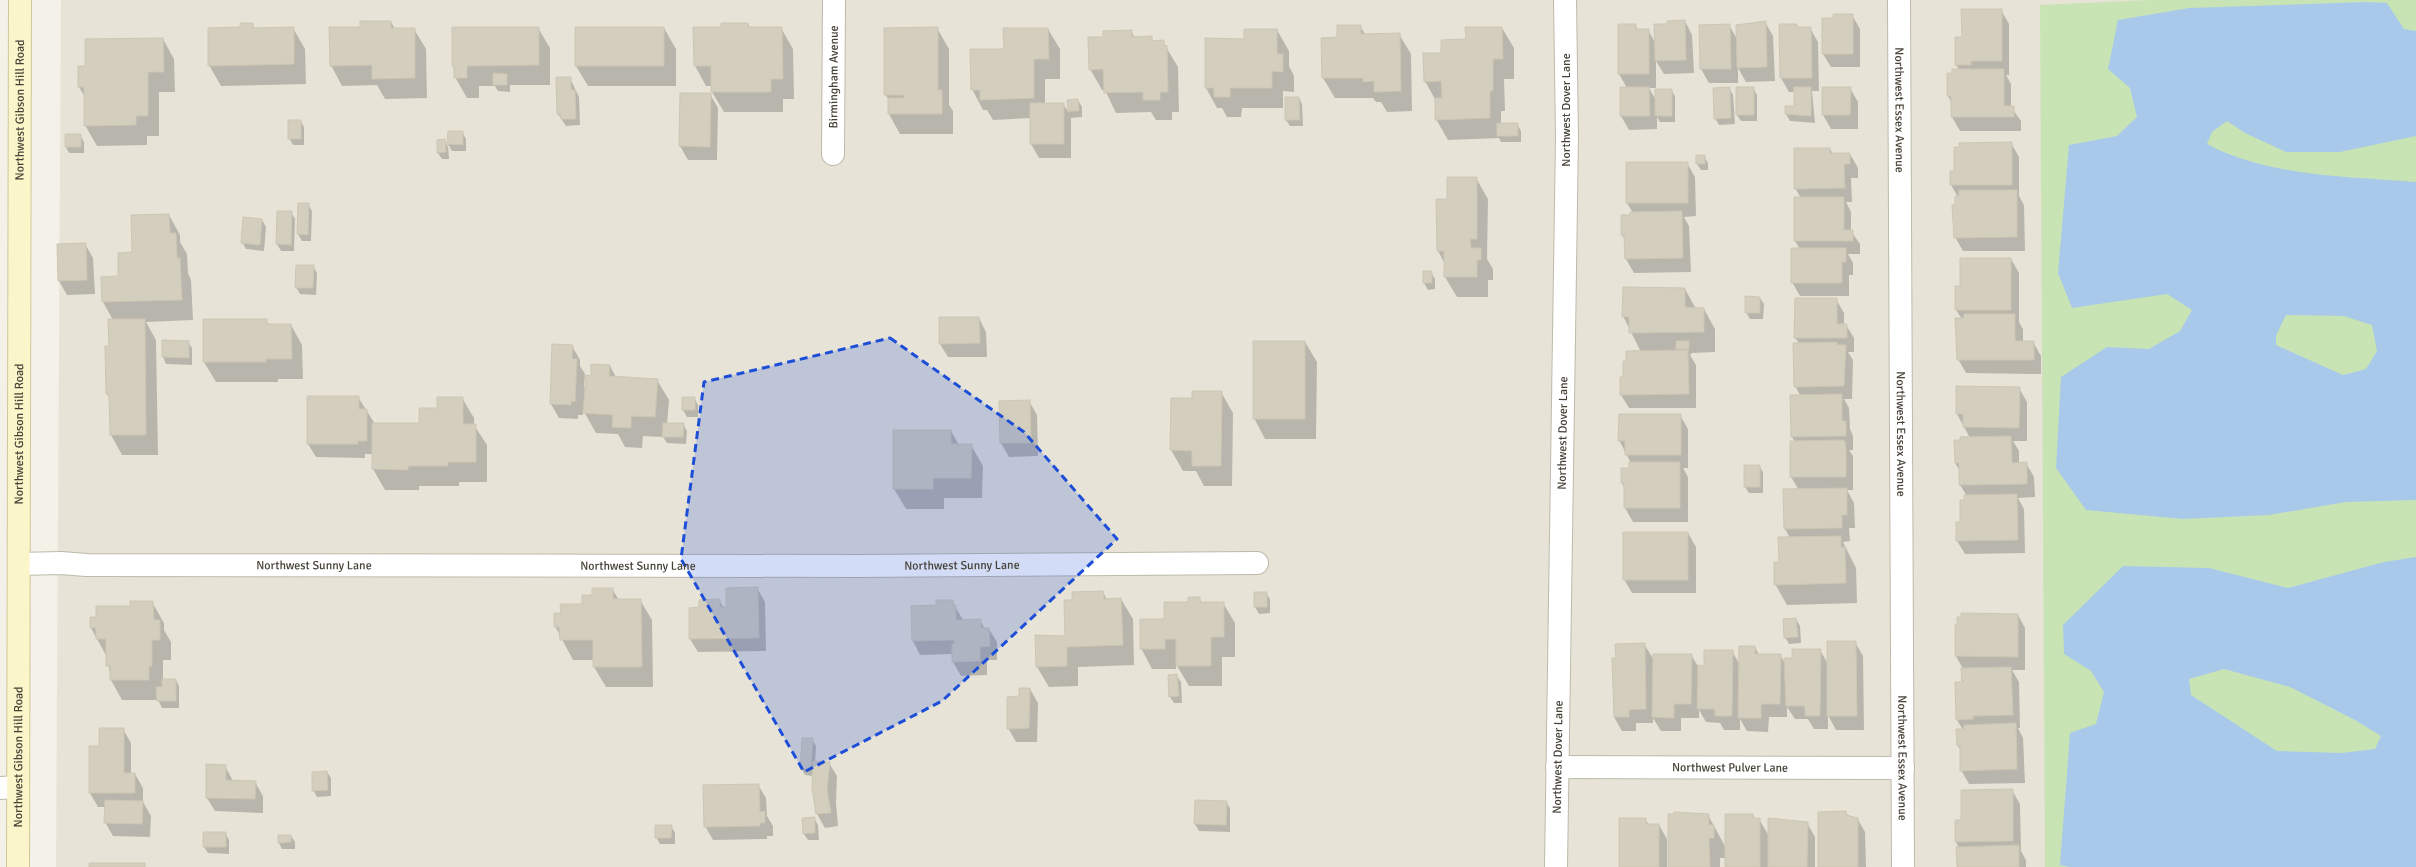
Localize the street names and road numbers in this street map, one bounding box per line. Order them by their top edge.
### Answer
street label: Birmingham Avenue [826,25,841,129]
street label: Northwest Gibson Hill Road [12,39,27,181]
street label: Northwest Essex Avenue [1892,47,1907,173]
street label: Northwest Dover Lane [1559,53,1574,167]
street label: Northwest Gibson Hill Road [11,363,27,505]
street label: Northwest Essex Avenue [1893,371,1909,497]
street label: Northwest Dover Lane [1554,376,1571,490]
street label: Northwest Sunny Lane [904,557,1020,573]
street label: Northwest Sunny Lane [256,558,372,573]
street label: Northwest Sunny Lane [580,558,696,573]
street label: Northwest Gibson Hill Road [11,686,26,828]
street label: Northwest Essex Avenue [1895,695,1910,821]
street label: Northwest Dover Lane [1549,700,1566,814]
street label: Northwest Pulver Lane [1672,760,1788,775]

